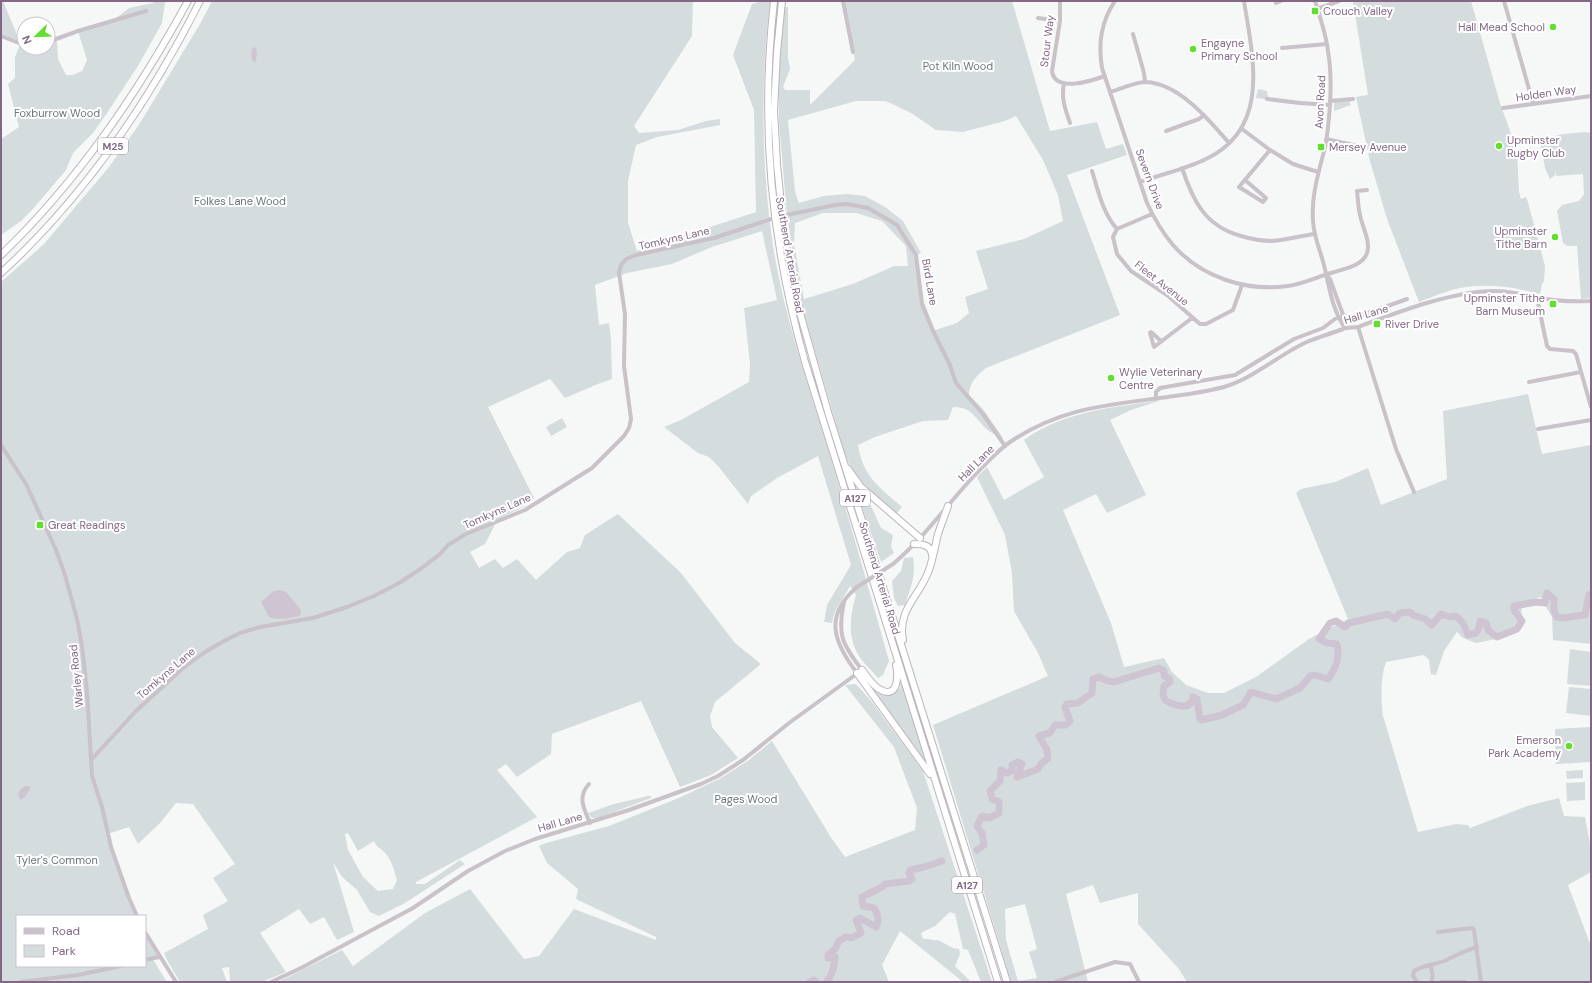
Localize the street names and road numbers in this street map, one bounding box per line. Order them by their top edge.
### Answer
street label: Stour Way [1037,14,1057,68]
street label: Avon Road [1312,75,1328,129]
street label: Holden Way [1515,82,1577,104]
road number: M25 [98,138,128,154]
street label: Severn Drive [1133,147,1167,211]
street label: Southend Arterial Road [773,196,807,314]
street label: Tomkyns Lane [637,223,711,253]
street label: Bird Lane [919,257,941,307]
street label: Fleet Avenue [1132,257,1192,309]
street label: Hall Lane [1342,301,1390,327]
street label: Hall Lane [955,442,997,484]
street label: Tomkyns Lane [461,490,533,532]
road number: A127 [840,490,870,506]
street label: Southend Arterial Road [856,520,904,636]
street label: Warley Road [66,644,86,708]
street label: Tomkyns Lane [134,644,198,702]
street label: Hall Lane [536,809,584,835]
road number: A127 [952,877,982,893]

